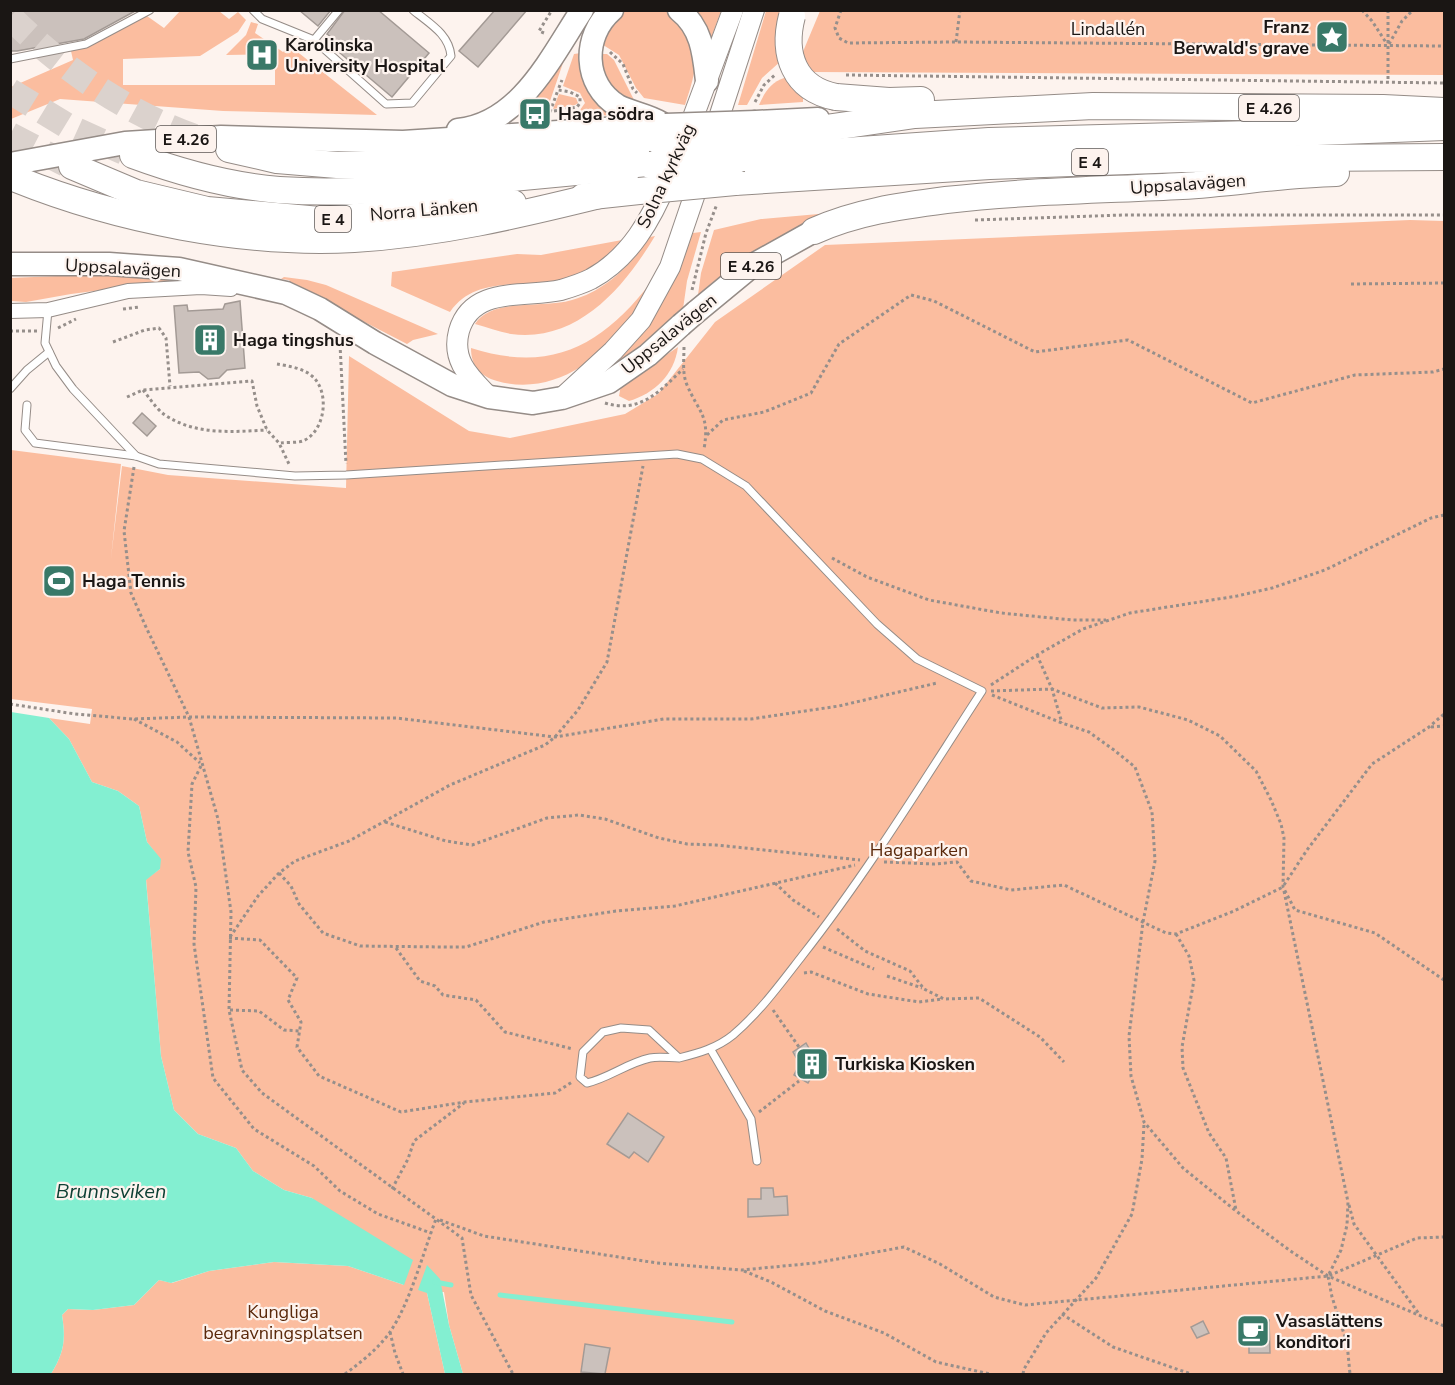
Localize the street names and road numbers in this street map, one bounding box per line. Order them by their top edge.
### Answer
street label: Lindallén [1071,17,1145,41]
road number: E 4.26 [1239,95,1299,121]
street label: Solna kyrkväg [631,120,701,232]
road number: E 4.26 [156,126,216,152]
road number: E 4 [1072,149,1108,175]
street label: Uppsalavägen [1129,168,1247,200]
street label: Norra Länken [369,193,479,227]
road number: E 4 [315,206,351,232]
street label: Uppsalavägen [64,253,182,283]
road number: E 4.26 [721,253,781,279]
street label: Uppsalavägen [616,288,722,380]

